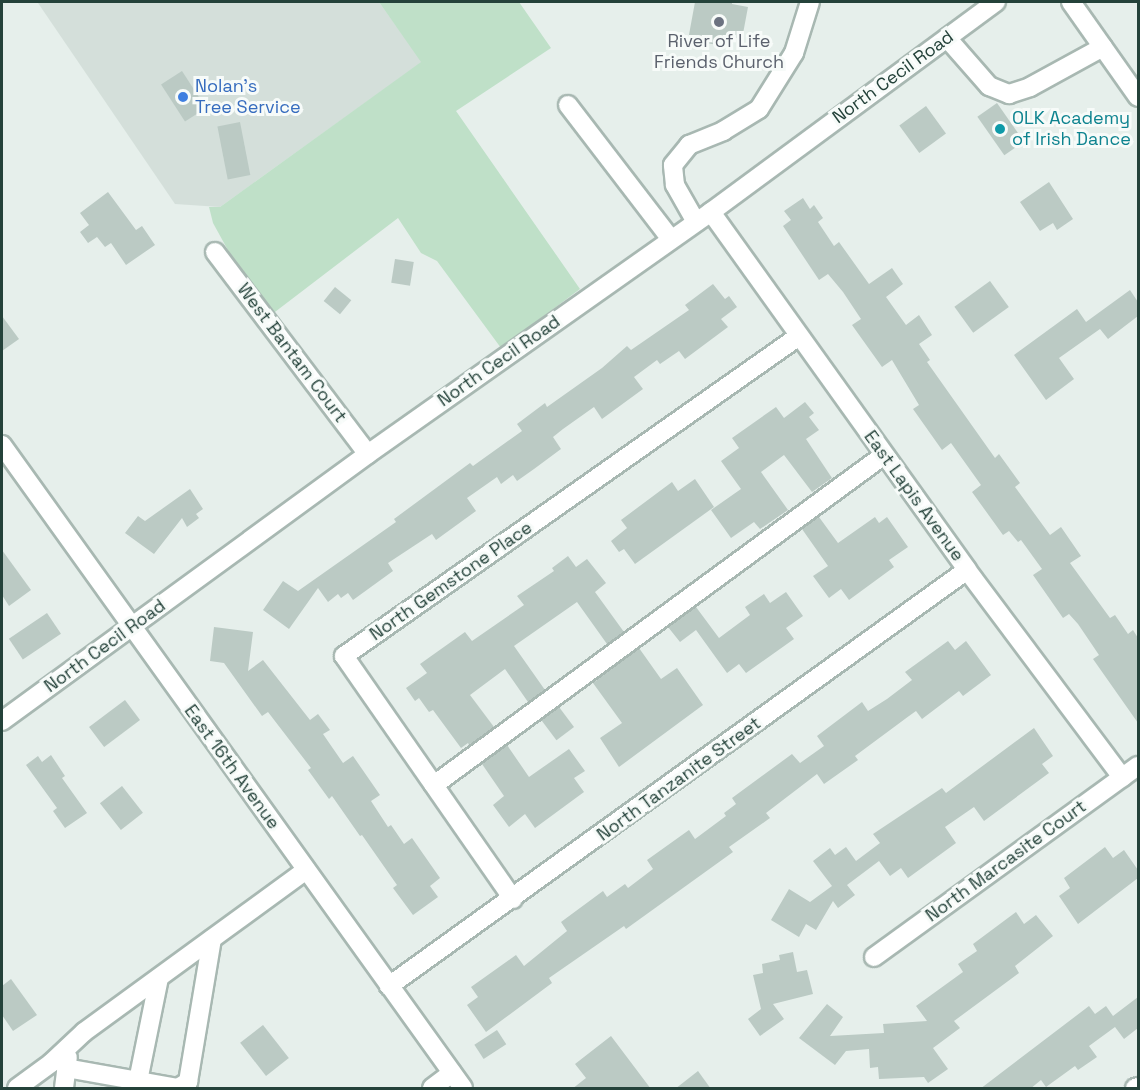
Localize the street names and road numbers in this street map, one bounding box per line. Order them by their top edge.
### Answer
street label: North Cecil Road [828,26,958,128]
street label: West Bantam Court [233,279,351,427]
street label: North Cecil Road [434,311,564,411]
street label: East Lapis Avenue [859,426,969,566]
street label: North Gemstone Place [366,517,536,645]
street label: North Cecil Road [40,595,170,697]
street label: East 16th Avenue [180,701,284,833]
street label: North Tanzanite Street [593,712,765,846]
street label: North Marcasite Court [922,796,1090,926]

